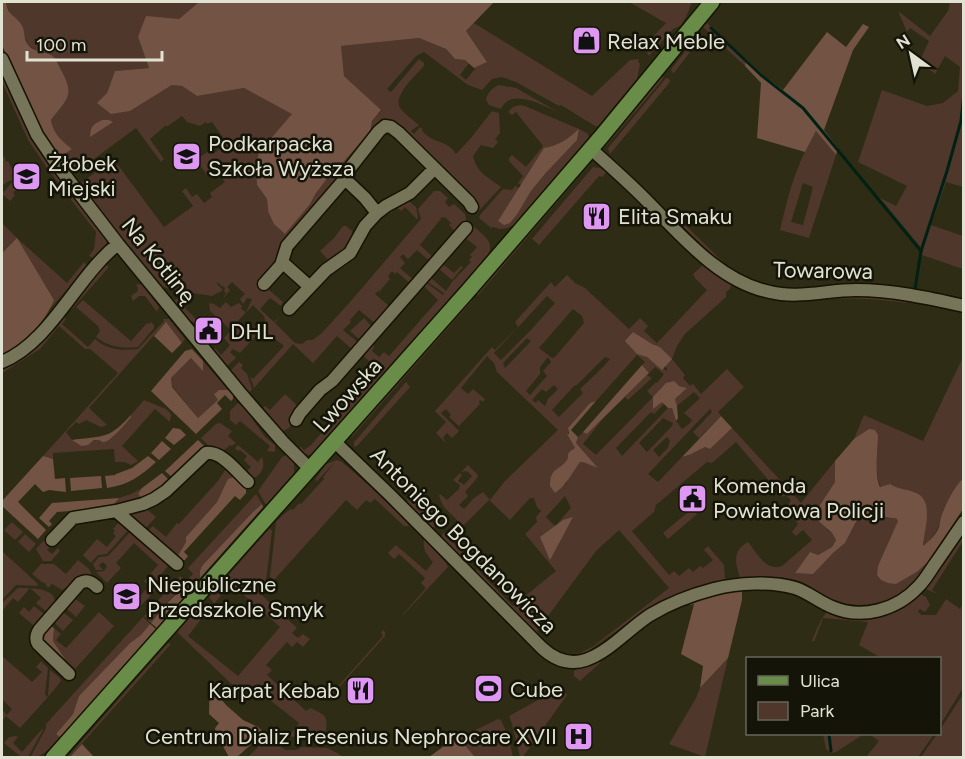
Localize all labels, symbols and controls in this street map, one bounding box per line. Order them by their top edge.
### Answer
scale bar [27,24,162,62]
north arrow [881,24,941,84]
shop icon: Relax Meble [570,25,602,57]
place label: Relax Meble [607,28,725,55]
text: N [893,31,913,53]
text: 100 m [36,34,86,56]
place label: Podkarpacka Szkoła Wyższa [208,130,354,182]
school or university icon: Podkarpacka Szkoła Wyższa [171,140,203,172]
place label: Żłobek Miejski [48,150,117,202]
school or university icon: Żłobek Miejski [11,160,43,192]
restaurant icon: Elita Smaku [581,200,613,232]
place label: Elita Smaku [618,203,732,230]
street label: Na Kotlinę [116,212,201,309]
street label: Towarowa [773,256,873,285]
public building icon: DHL [193,315,225,347]
place label: DHL [230,318,274,345]
street label: Lwowska [307,353,387,438]
street label: Antoniego Bogdanowicza [365,441,563,639]
place label: Komenda Powiatowa Policji [713,472,884,524]
public building icon: Komenda Powiatowa Policji [676,482,708,514]
place label: Niepubliczne Przedszkole Smyk [147,571,324,623]
school or university icon: Niepubliczne Przedszkole Smyk [110,581,142,613]
legend [746,657,941,735]
text: Ulica [800,670,840,692]
sports icon: Cube [473,673,505,705]
restaurant icon: Karpat Kebab [345,674,377,706]
place label: Cube [510,676,563,703]
place label: Karpat Kebab [208,677,340,704]
text: Park [800,700,835,722]
hospital icon: Centrum Dializ Fresenius Nephrocare XVII [562,720,594,752]
place label: Centrum Dializ Fresenius Nephrocare XVII [145,723,557,750]

